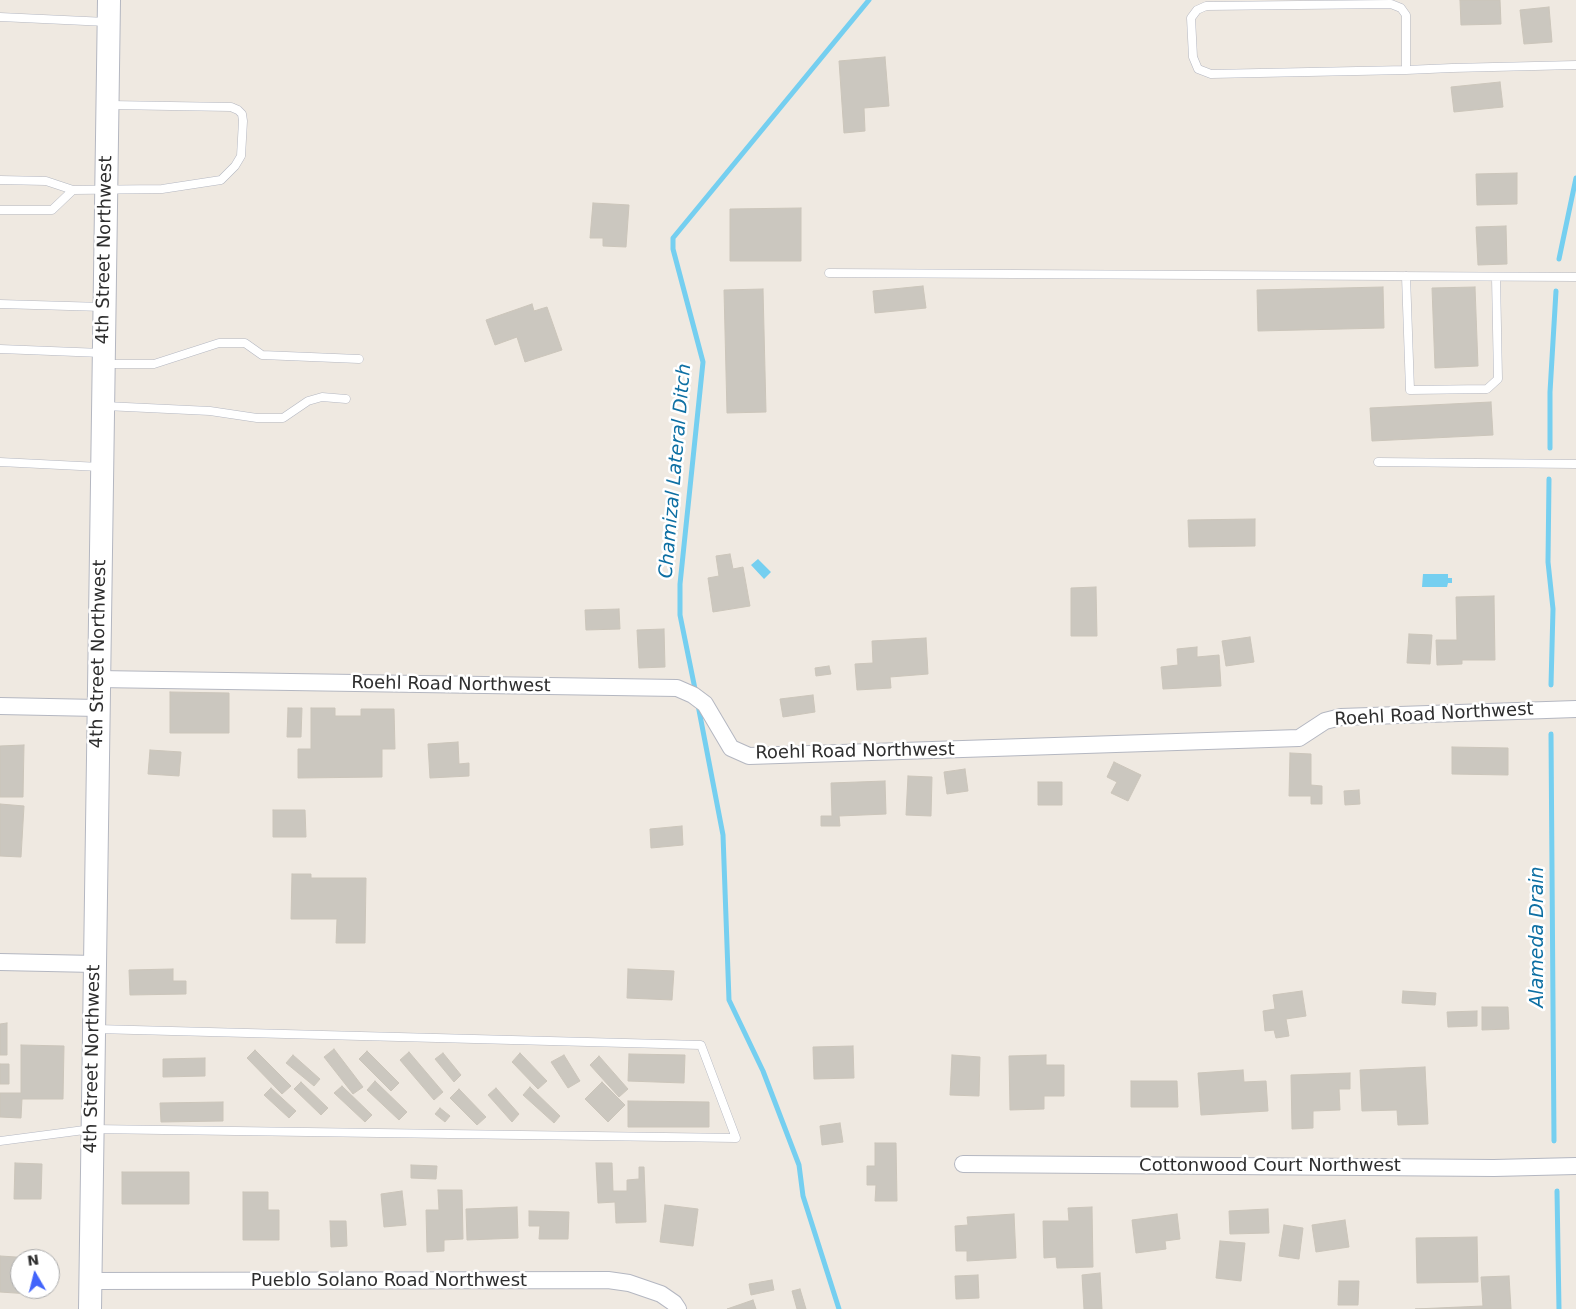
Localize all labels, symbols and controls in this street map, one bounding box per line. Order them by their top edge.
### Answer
street label: 4th Street Northwest [93,156,117,344]
water label: Chamizal Lateral Ditch [655,363,697,579]
street label: 4th Street Northwest [87,560,111,748]
street label: Roehl Road Northwest [351,672,551,698]
street label: Roehl Road Northwest [1334,699,1534,731]
street label: Roehl Road Northwest [755,739,955,765]
water label: Alameda Drain [1527,866,1549,1008]
street label: 4th Street Northwest [81,965,105,1153]
street label: Cottonwood Court Northwest [1139,1155,1401,1177]
north arrow [10,1249,60,1299]
text: N [26,1251,40,1269]
street label: Pueblo Solano Road Northwest [251,1270,527,1292]

